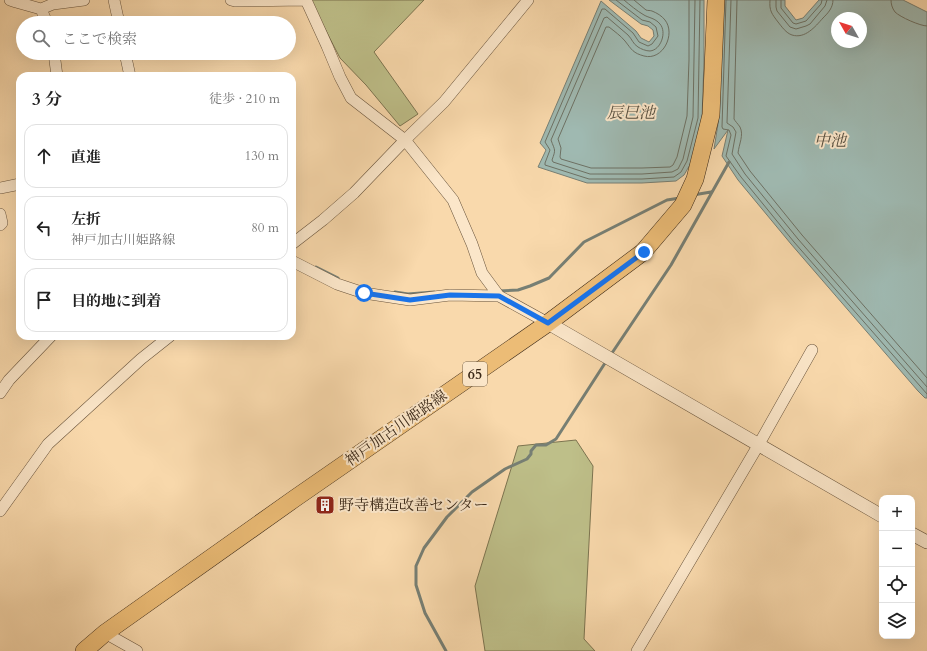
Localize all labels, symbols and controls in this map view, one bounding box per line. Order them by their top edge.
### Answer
north arrow [831,12,867,48]
search box [16,16,296,60]
icon: search [30,27,52,49]
text: ここで検索 [62,29,137,49]
text: 3 分 [32,88,62,111]
text: 徒歩 · 210 m [209,90,280,108]
water label: 辰巳池 [607,102,657,124]
water label: 中池 [814,130,848,152]
icon: ahead [33,145,55,167]
text: 直進 [71,147,101,167]
text: 130 m [245,147,279,165]
text: 左折 [71,209,101,229]
icon: left [33,217,55,239]
text: 80 m [251,219,279,237]
text: 神戸加古川姫路線 [71,231,175,249]
route end [635,243,653,261]
route start [355,284,373,302]
icon: arrive [33,289,55,311]
text: 目的地に到着 [71,291,161,311]
road number: 65 [463,362,487,386]
street label: 神戸加古川姫路線 [341,385,451,471]
building icon: 野寺構造改善センター [314,494,336,516]
place label: 野寺構造改善センター [339,495,488,515]
map controls [879,495,915,639]
button: + [879,495,915,531]
button: − [879,531,915,567]
button: locate [879,567,915,603]
button: layers [879,603,915,639]

